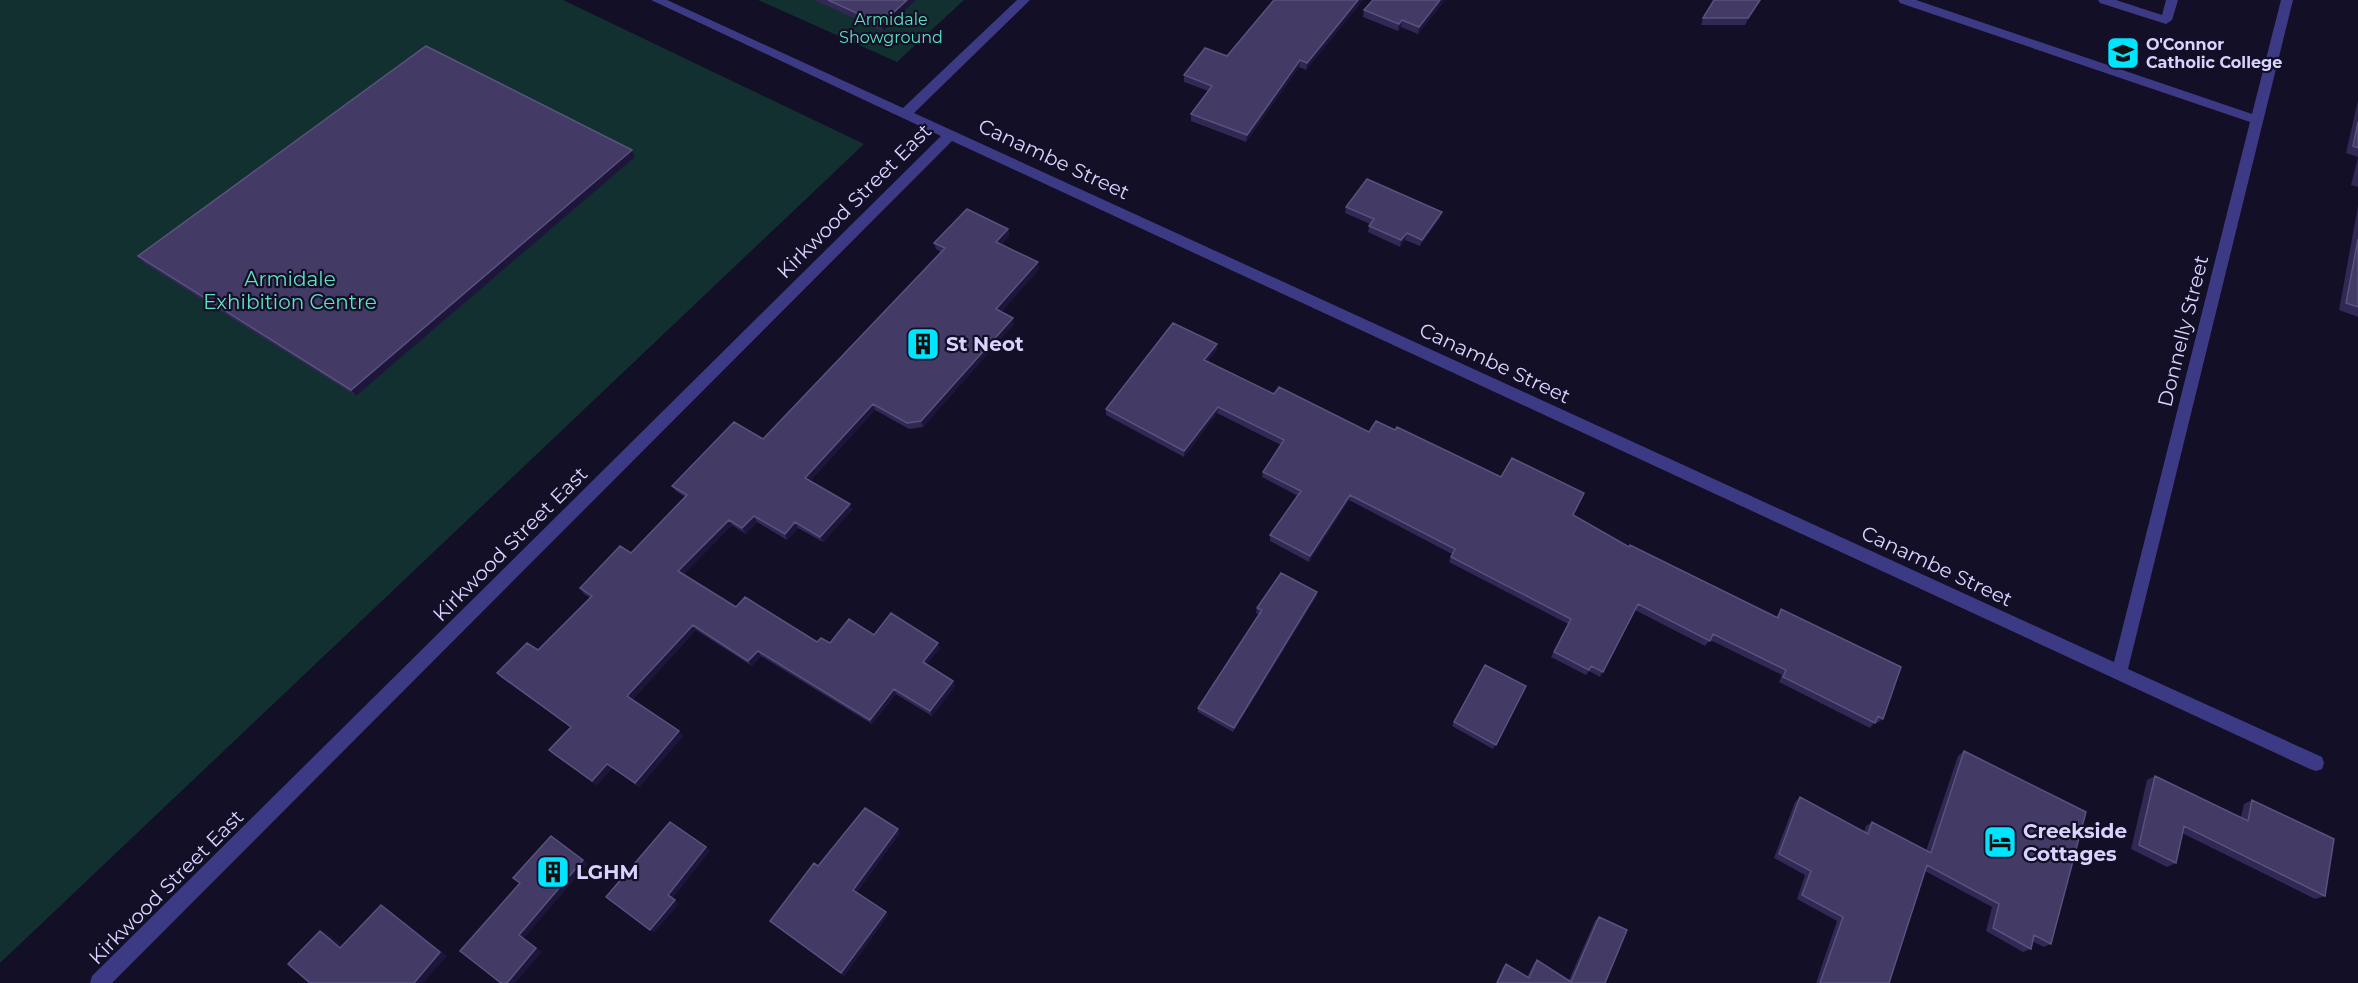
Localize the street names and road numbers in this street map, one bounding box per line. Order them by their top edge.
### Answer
street label: Canambe Street [975,114,1133,204]
street label: Kirkwood Street East [772,119,936,283]
street label: Donnelly Street [2153,253,2213,409]
street label: Canambe Street [1416,318,1574,408]
street label: Kirkwood Street East [428,462,592,626]
street label: Canambe Street [1858,521,2016,611]
street label: Kirkwood Street East [84,805,248,969]

